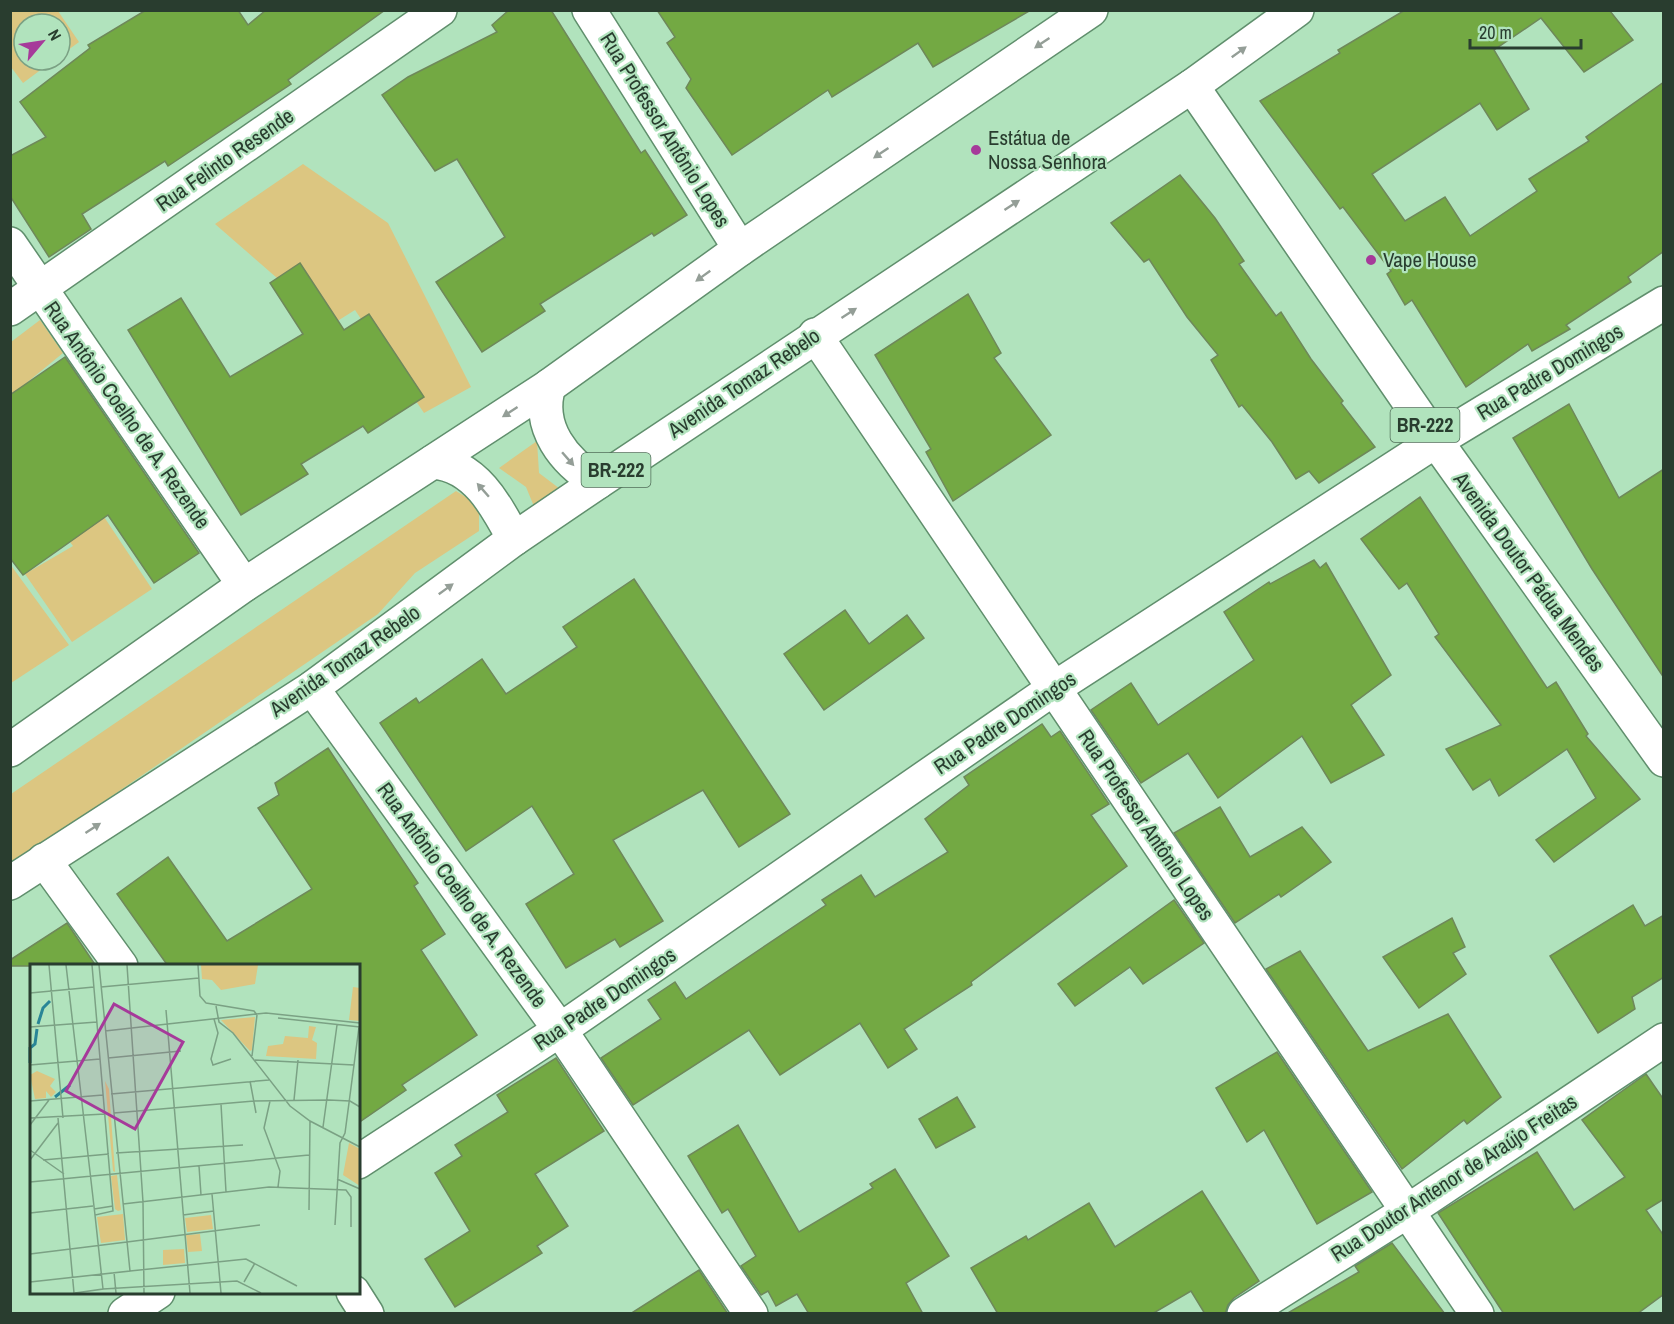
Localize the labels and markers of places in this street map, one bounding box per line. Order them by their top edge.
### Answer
place label: Estátua de Nossa Senhora [988,123,1107,176]
marker: Estátua de Nossa Senhora [969,143,983,157]
place label: Vape House [1383,245,1477,274]
marker: Vape House [1364,253,1378,267]

